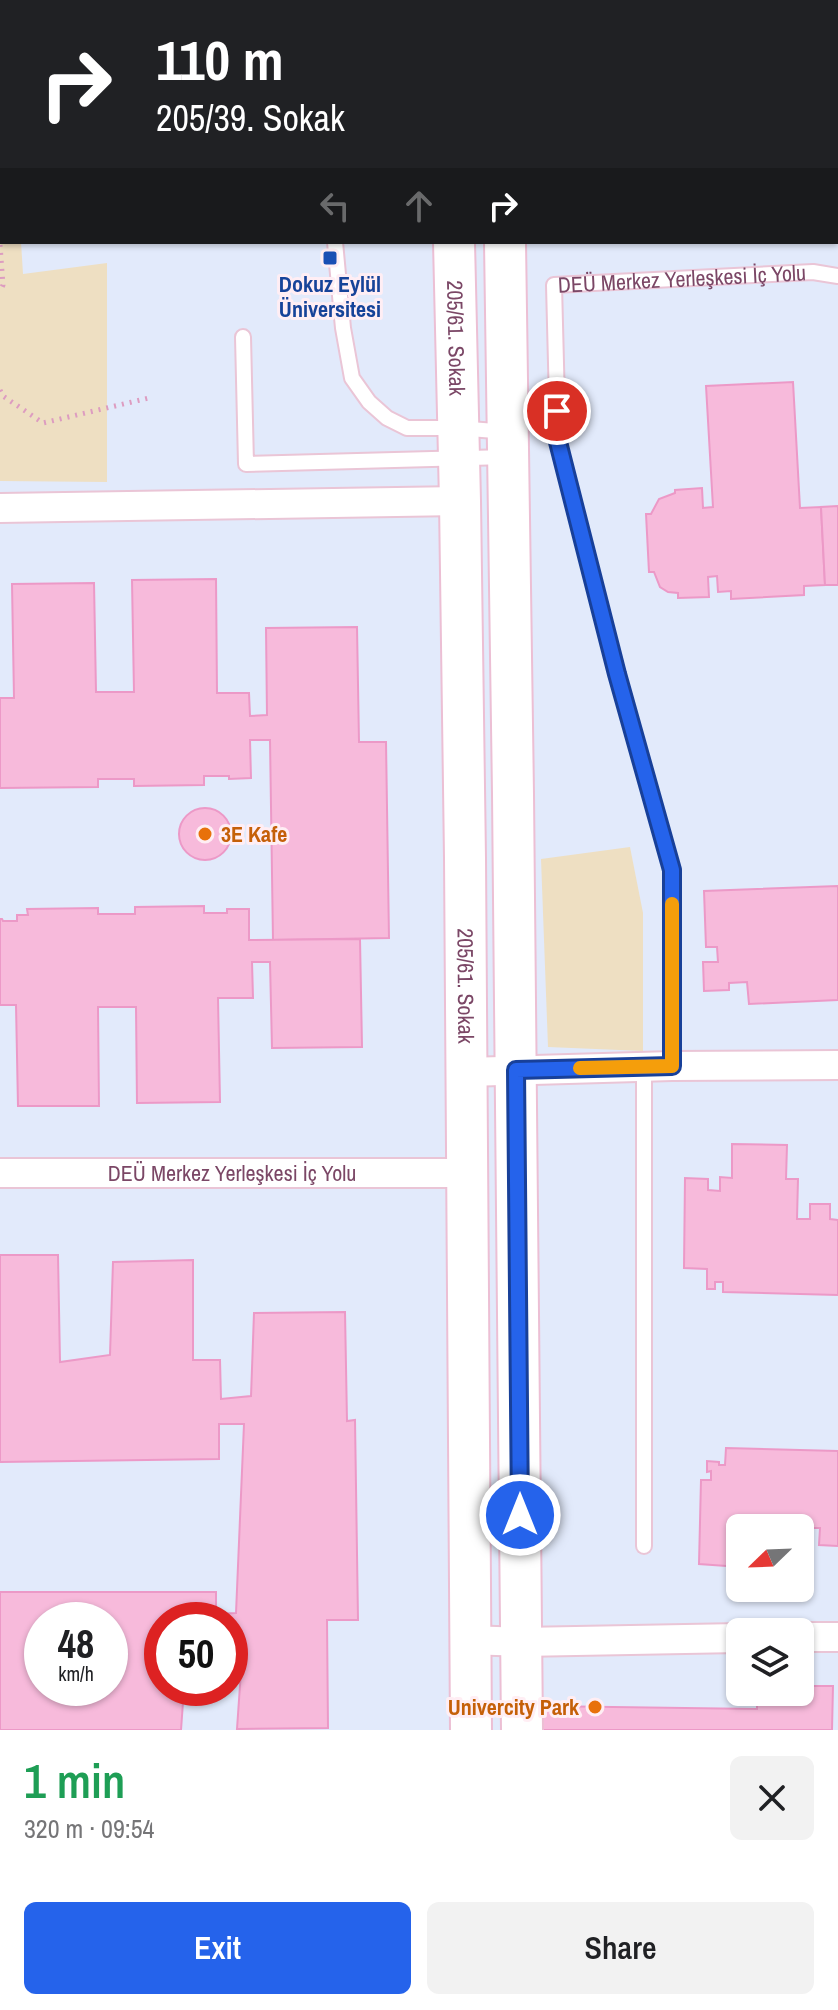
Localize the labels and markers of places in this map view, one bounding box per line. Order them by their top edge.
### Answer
marker: Dokuz Eylül Üniversitesi [321,249,339,267]
place label: Dokuz Eylül Üniversitesi [279,269,381,324]
pin [523,377,591,445]
place label: 3E Kafe [221,819,287,849]
marker: 3E Kafe [196,825,214,843]
place label: Univercity Park [448,1692,580,1722]
marker: Univercity Park [586,1698,604,1716]

